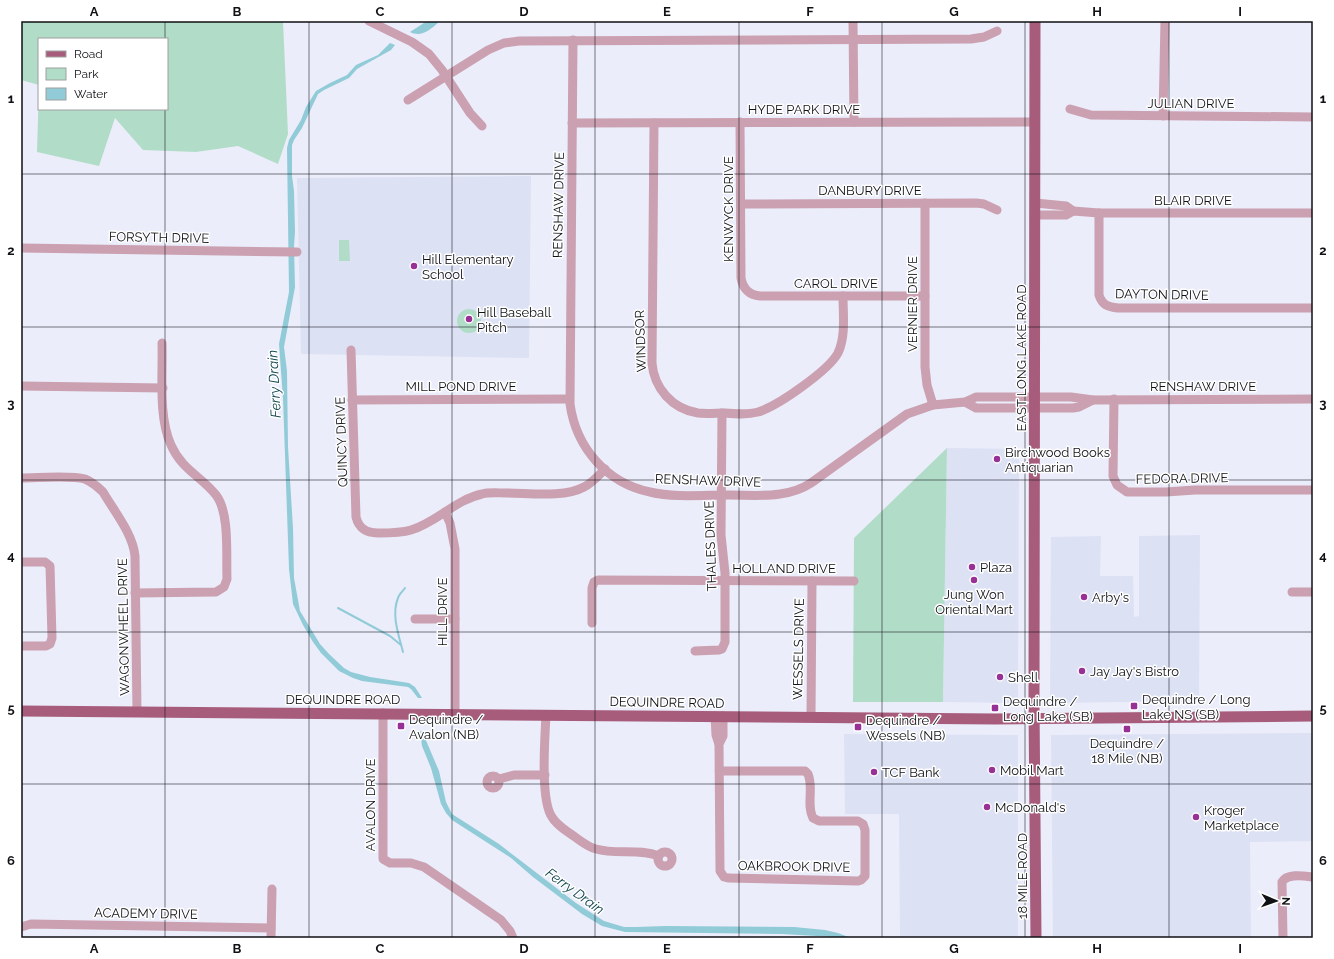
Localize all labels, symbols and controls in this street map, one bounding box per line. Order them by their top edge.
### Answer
text: A [90,4,99,19]
text: B [233,4,242,19]
text: C [376,4,385,19]
text: D [519,4,529,19]
text: E [663,4,671,19]
text: F [806,4,814,19]
text: G [949,4,959,19]
text: H [1092,4,1102,19]
text: I [1238,4,1242,19]
legend [38,38,168,110]
text: Road [74,47,103,61]
text: Park [74,67,99,81]
text: Water [74,87,108,101]
text: 1 [8,91,15,106]
text: 1 [1320,91,1327,106]
street label: JULIAN DRIVE [1148,96,1234,111]
street label: HYDE PARK DRIVE [748,102,860,117]
street label: RENSHAW DRIVE [550,152,567,258]
street label: KENWYCK DRIVE [721,156,736,262]
street label: DANBURY DRIVE [818,183,922,198]
street label: BLAIR DRIVE [1154,193,1232,208]
street label: FORSYTH DRIVE [109,229,209,246]
text: 2 [7,243,15,258]
text: 2 [1319,243,1327,258]
place label: Hill Elementary School [422,252,514,282]
street label: VERNIER DRIVE [905,256,920,352]
marker: Hill Elementary School [409,261,419,271]
street label: CAROL DRIVE [794,276,878,291]
street label: EAST LONG LAKE ROAD [1014,285,1029,431]
street label: DAYTON DRIVE [1115,286,1209,303]
place label: Hill Baseball Pitch [477,305,552,335]
street label: WINDSOR [632,310,649,372]
marker: Hill Baseball Pitch [464,314,474,324]
water label: Ferry Drain [264,349,284,418]
street label: MILL POND DRIVE [406,379,517,394]
street label: RENSHAW DRIVE [1150,379,1256,394]
text: 3 [7,396,15,411]
street label: QUINCY DRIVE [332,396,351,487]
text: 3 [1319,396,1327,411]
place label: Birchwood Books Antiquarian [1005,445,1110,475]
marker: Birchwood Books Antiquarian [992,454,1002,464]
street label: FEDORA DRIVE [1136,470,1228,487]
street label: RENSHAW DRIVE [655,471,761,490]
street label: THALES DRIVE [701,500,720,592]
text: 4 [7,548,15,563]
text: 4 [1319,548,1327,563]
street label: WAGONWHEEL DRIVE [115,558,132,696]
place label: Plaza [980,560,1012,575]
street label: HOLLAND DRIVE [732,561,836,576]
marker: Plaza [967,562,977,572]
marker: Jung Won Oriental Mart [969,575,979,585]
street label: HILL DRIVE [435,578,450,646]
place label: Jung Won Oriental Mart [935,587,1013,617]
place label: Arby's [1092,590,1129,605]
marker: Arby's [1079,592,1089,602]
street label: WESSELS DRIVE [790,598,807,700]
place label: Jay Jay's Bistro [1090,664,1179,679]
marker: Jay Jay's Bistro [1077,666,1087,676]
place label: Shell [1008,670,1039,685]
marker: Shell [995,672,1005,682]
street label: DEQUINDRE ROAD [286,692,400,707]
place label: Dequindre / Long Lake NS (SB) [1142,692,1250,722]
street label: DEQUINDRE ROAD [609,694,725,711]
place label: Dequindre / Long Lake (SB) [1003,694,1093,724]
text: 5 [7,701,15,716]
marker: Dequindre / Long Lake NS (SB) [1129,701,1139,711]
text: 5 [1319,701,1327,716]
marker: Dequindre / Long Lake (SB) [990,703,1000,713]
place label: Dequindre / Avalon (NB) [409,712,483,742]
place label: Dequindre / Wessels (NB) [866,713,945,743]
marker: Dequindre / Avalon (NB) [396,721,406,731]
marker: Dequindre / Wessels (NB) [853,722,863,732]
marker: Dequindre / 18 Mile (NB) [1122,724,1132,734]
place label: Dequindre / 18 Mile (NB) [1090,736,1164,766]
street label: AVALON DRIVE [363,758,378,851]
place label: Mobil Mart [1000,763,1064,778]
place label: TCF Bank [882,765,940,780]
marker: Mobil Mart [987,765,997,775]
marker: TCF Bank [869,767,879,777]
place label: McDonald's [995,800,1065,815]
marker: McDonald's [982,802,992,812]
place label: Kroger Marketplace [1204,803,1279,833]
marker: Kroger Marketplace [1191,812,1201,822]
street label: 18 MILE ROAD [1015,833,1030,919]
text: 6 [7,853,15,868]
text: 6 [1319,853,1327,868]
street label: OAKBROOK DRIVE [738,858,850,875]
water label: Ferry Drain [543,865,607,918]
north arrow [1256,881,1296,921]
text: N [1279,897,1292,906]
street label: ACADEMY DRIVE [94,905,198,922]
text: A [90,941,99,956]
text: B [233,941,242,956]
text: C [376,941,385,956]
text: D [519,941,529,956]
text: E [663,941,671,956]
text: F [806,941,814,956]
text: G [949,941,959,956]
text: H [1092,941,1102,956]
text: I [1238,941,1242,956]

